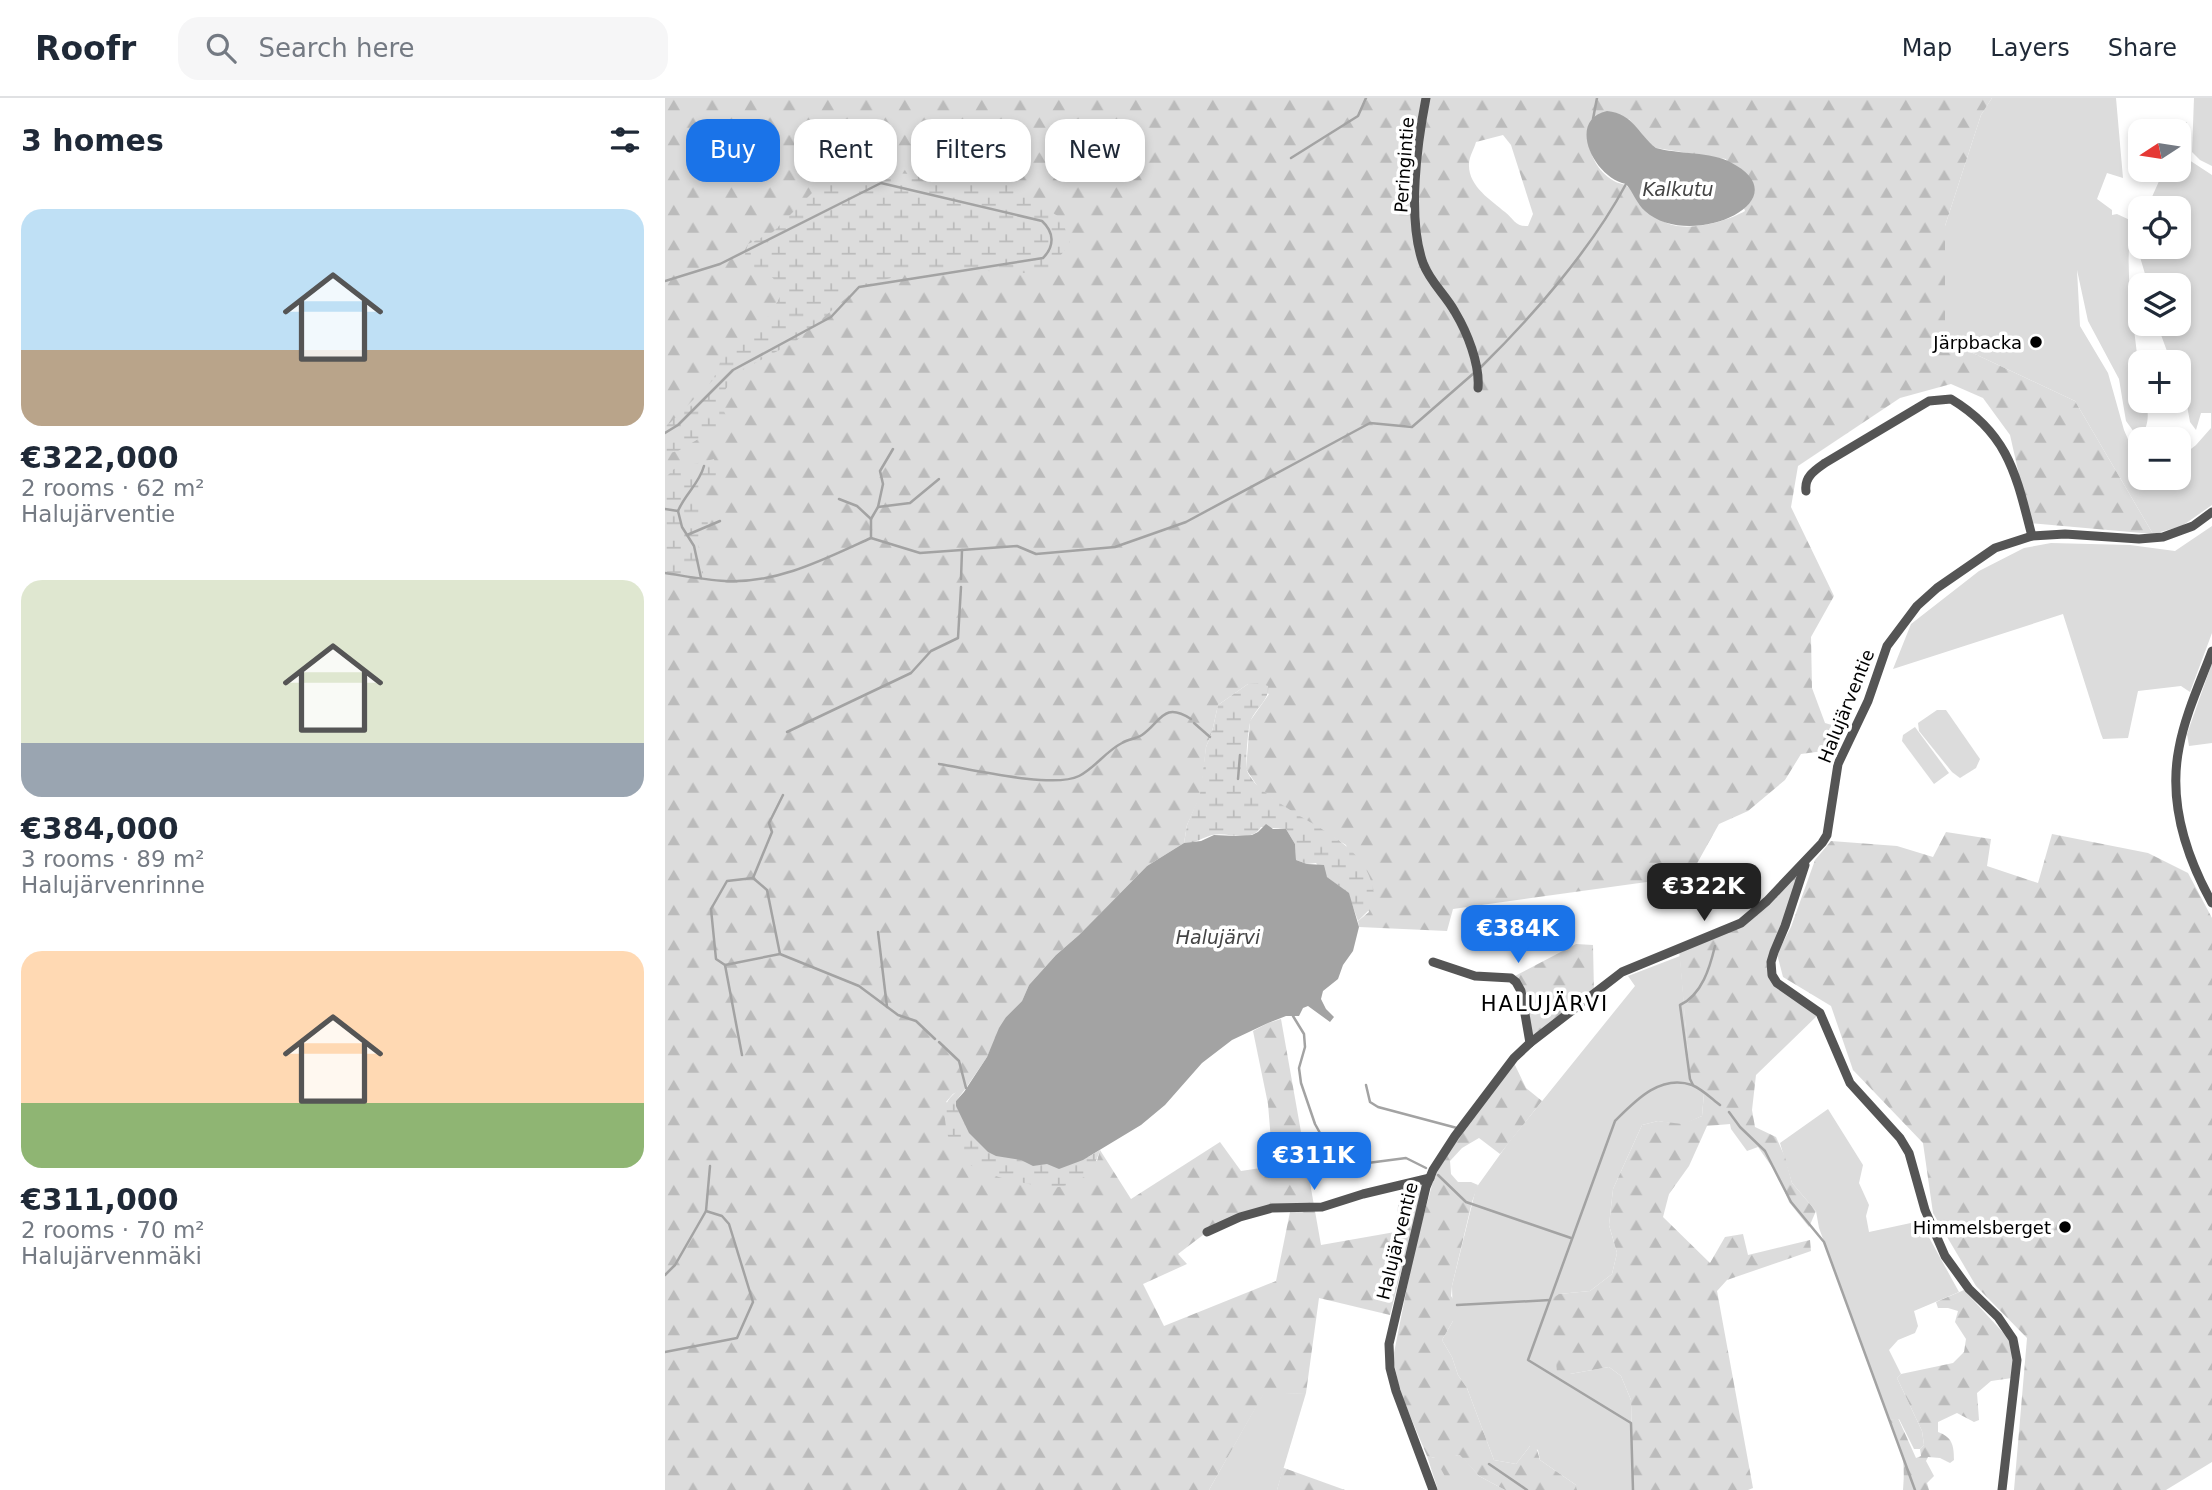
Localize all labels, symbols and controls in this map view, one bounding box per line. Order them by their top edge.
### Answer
search box [178,17,668,80]
text: Roofr [35,29,136,68]
icon: search [202,29,240,67]
text: Search here [258,33,415,63]
text: Map [1902,34,1952,62]
text: Layers [1990,34,2070,62]
text: Share [2108,34,2177,62]
street label: Peringintie [1390,116,1418,214]
chip: Buy [686,119,780,182]
chip: Rent [794,119,897,182]
chip: Filters [911,119,1031,182]
chip: New [1045,119,1145,182]
north arrow [2128,119,2191,182]
map controls [2128,119,2191,490]
icon: filters [606,121,644,159]
text: 3 homes [21,123,164,158]
water label: Kalkutu [1642,178,1714,200]
button: locate [2128,196,2191,259]
icon: home [270,254,396,380]
button: layers [2128,273,2191,336]
place label: Järpbacka [1932,332,2022,353]
marker: Järpbacka [2028,334,2044,350]
button: + [2128,350,2191,413]
button: − [2128,427,2191,490]
text: €322,000 [21,440,179,475]
text: 2 rooms · 62 m² [21,475,205,501]
text: Halujärventie [21,501,175,527]
icon: home [270,625,396,751]
street label: Halujärventie [1814,646,1878,766]
text: €384,000 [21,811,179,846]
text: 3 rooms · 89 m² [21,846,205,872]
pin: €322K [1655,864,1753,923]
text: Halujärvenrinne [21,872,205,898]
text: €322K [1663,873,1745,899]
pin: €384K [1469,906,1567,965]
text: €384K [1477,915,1559,941]
water label: Halujärvi [1176,926,1261,948]
district label: HALUJÄRVI [1481,991,1609,1016]
icon: home [270,996,396,1122]
pin: €311K [1265,1132,1363,1192]
text: €311K [1273,1142,1355,1168]
street label: Halujärventie [1372,1180,1422,1302]
text: €311,000 [21,1182,179,1217]
text: 2 rooms · 70 m² [21,1217,205,1243]
place label: Himmelsberget [1913,1217,2051,1238]
marker: Himmelsberget [2057,1219,2073,1235]
text: Halujärvenmäki [21,1243,202,1269]

